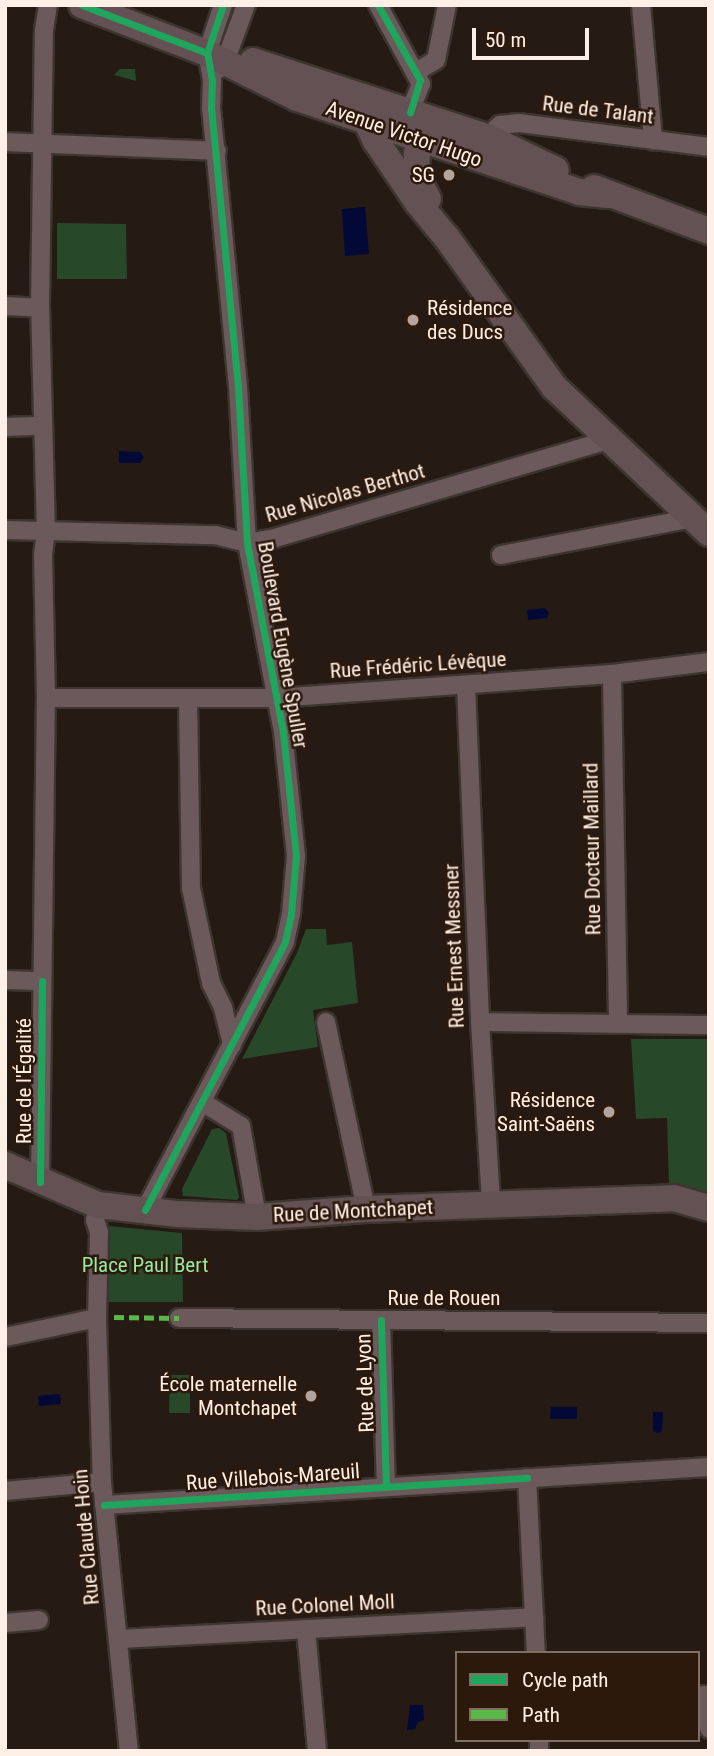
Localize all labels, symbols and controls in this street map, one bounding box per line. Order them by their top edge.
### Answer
scale bar [476,14,593,58]
text: 50 m [485,28,526,52]
street label: Rue de Talant [541,91,655,129]
street label: Avenue Victor Hugo [323,95,485,173]
place label: SG [412,162,435,188]
marker: SG [441,167,457,183]
place label: Résidence des Ducs [427,295,512,345]
marker: Résidence des Ducs [405,312,421,328]
street label: Rue Nicolas Berthot [262,458,428,528]
street label: Boulevard Eugène Spuller [252,540,314,750]
street label: Rue Frédéric Lévêque [329,646,507,684]
street label: Rue Docteur Maillard [578,762,606,936]
street label: Rue Ernest Messner [439,863,469,1029]
street label: Rue de l'Égalité [11,1018,37,1144]
place label: Résidence Saint-Saëns [497,1087,595,1137]
marker: Résidence Saint-Saëns [601,1104,617,1120]
street label: Rue de Montchapet [272,1194,434,1228]
park label: Place Paul Bert [82,1252,208,1278]
street label: Rue de Rouen [388,1285,500,1311]
street label: Rue de Lyon [351,1333,379,1433]
place label: École maternelle Montchapet [159,1371,297,1421]
marker: École maternelle Montchapet [303,1388,319,1404]
street label: Rue Villebois-Mareuil [185,1458,361,1496]
street label: Rue Claude Hoin [67,1468,105,1606]
street label: Rue Colonel Moll [255,1589,395,1621]
legend [455,1651,700,1742]
text: Cycle path [522,1668,608,1692]
text: Path [522,1703,560,1727]

